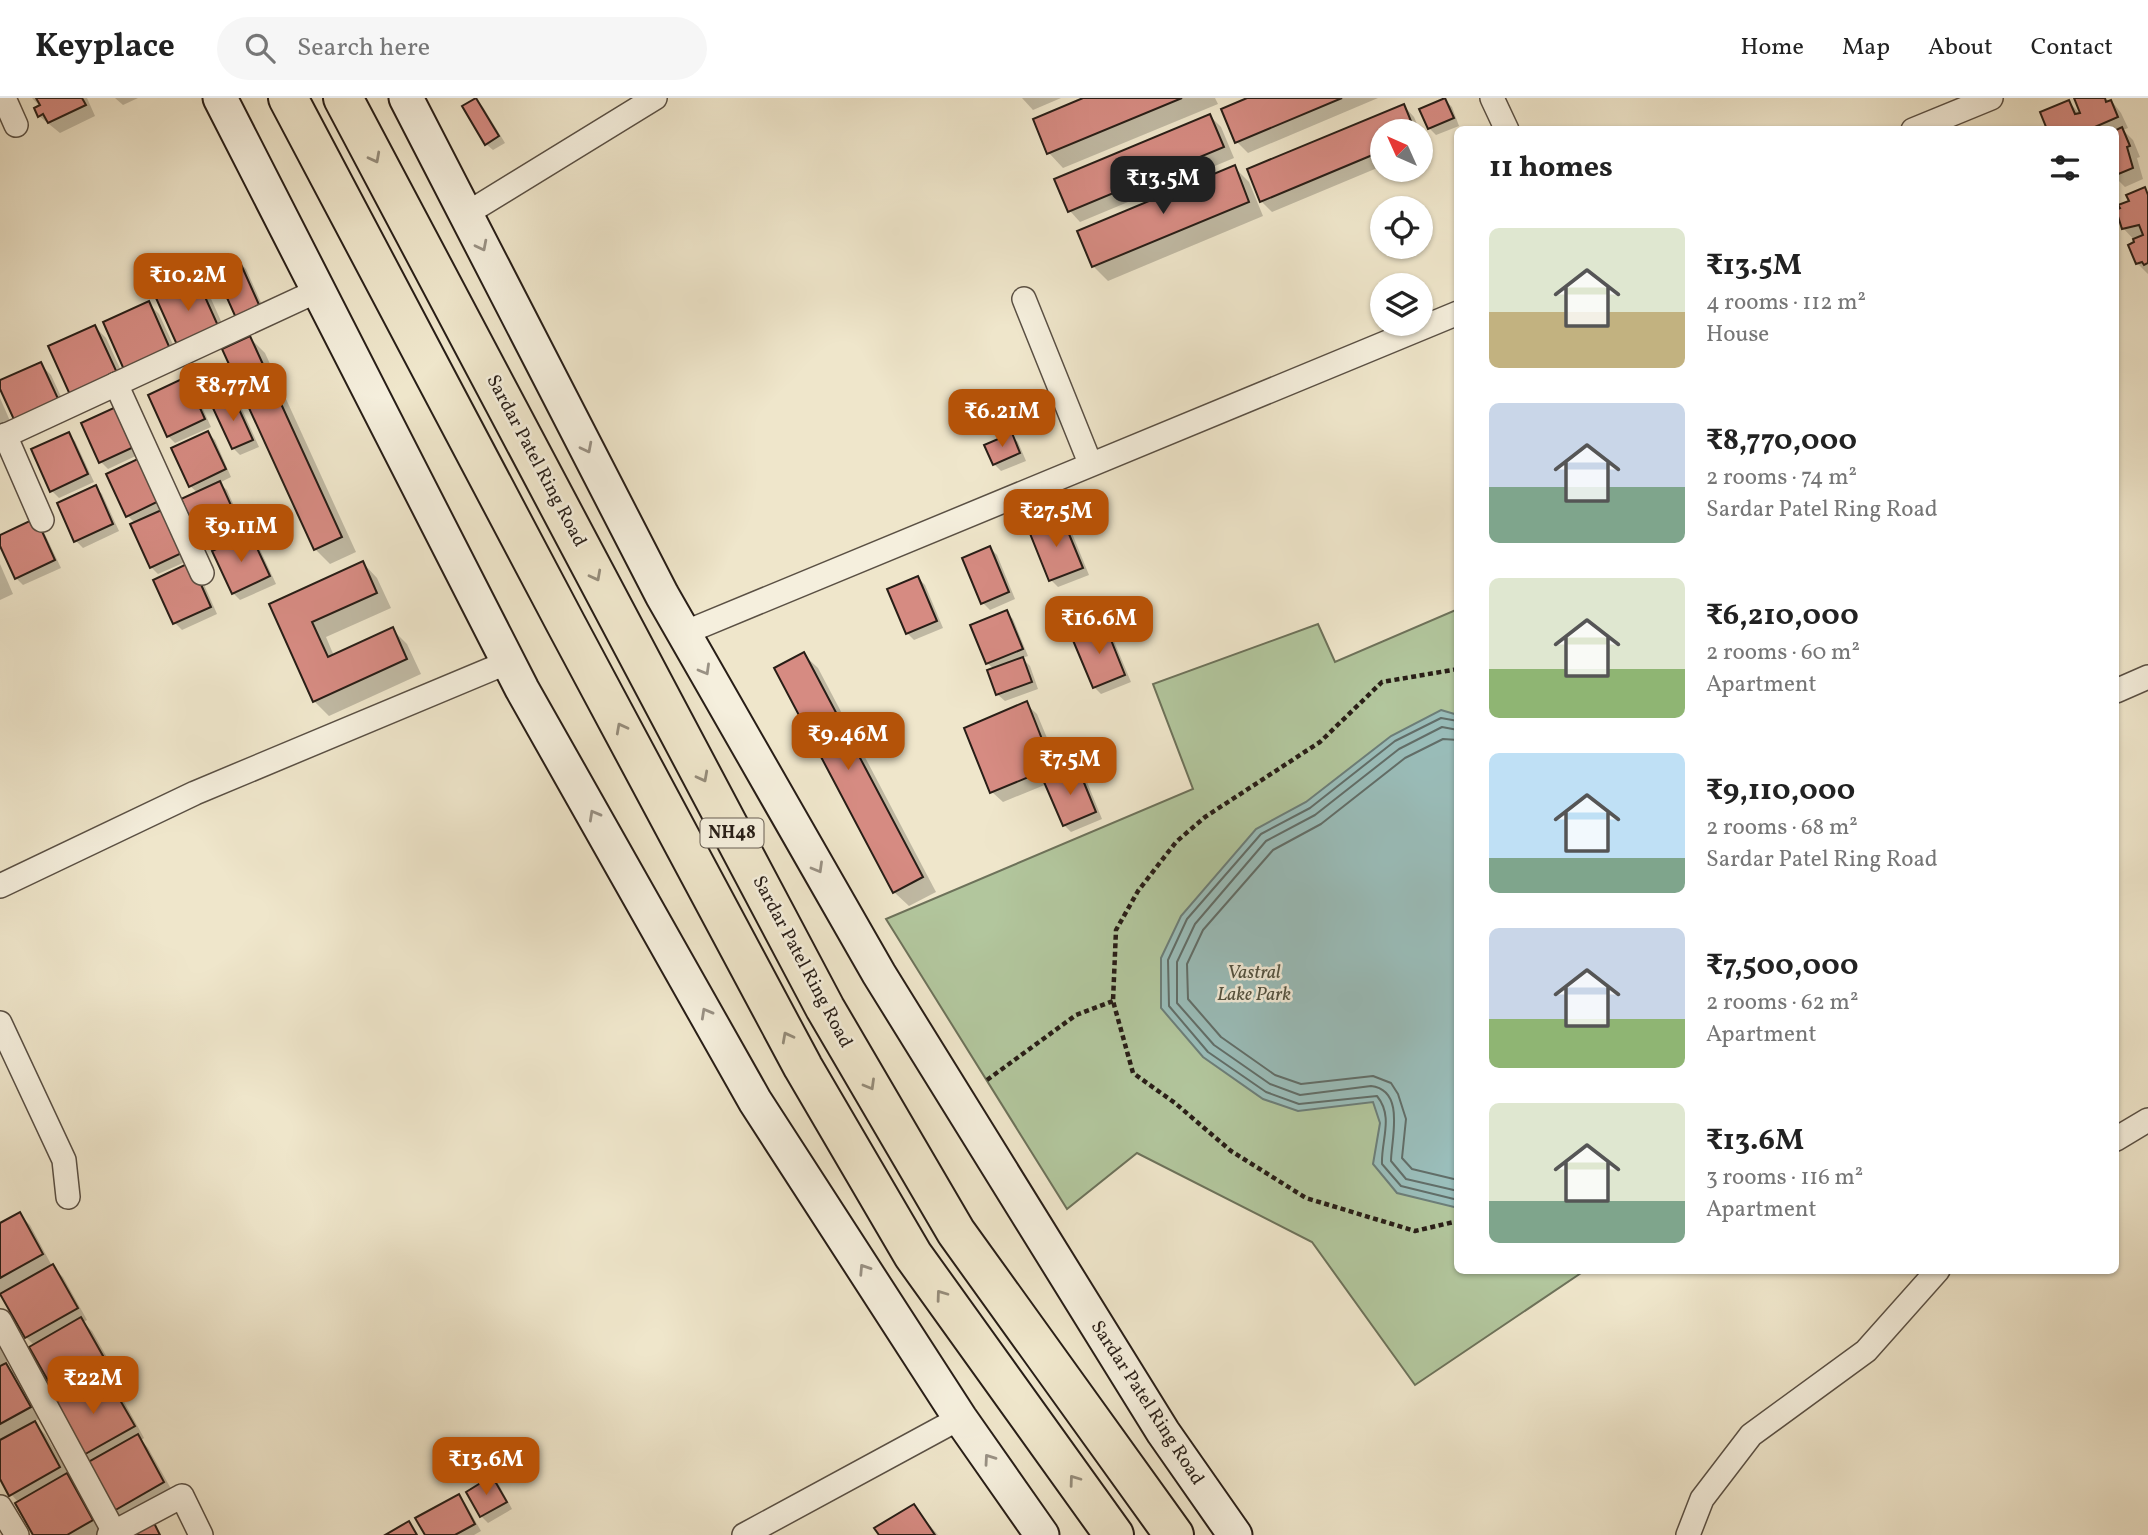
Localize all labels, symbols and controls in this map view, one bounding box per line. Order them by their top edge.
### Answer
search box [217,17,707,80]
text: Keyplace [35,25,175,71]
icon: search [241,29,279,67]
text: Search here [297,30,430,66]
text: Home [1740,31,1804,65]
text: Map [1842,31,1890,65]
text: About [1928,31,1993,65]
text: Contact [2031,31,2113,65]
north arrow [1370,119,1433,182]
map controls [1370,119,1433,336]
text: 11 homes [1489,147,1613,189]
icon: filters [2046,149,2084,187]
one-way arrow [367,151,381,163]
pin: ₹13.5M [1106,156,1220,216]
text: ₹13.5M [1126,163,1200,195]
button: locate [1370,196,1433,259]
one-way arrow [474,239,488,251]
text: ₹13.5M [1706,245,1802,287]
pin: ₹10.2M [131,254,245,313]
icon: home [1545,256,1629,340]
text: ₹10.2M [150,260,226,292]
button: layers [1370,273,1433,336]
text: 4 rooms · 112 m² [1706,287,1866,319]
text: House [1706,319,1769,351]
pin: ₹8.77M [176,364,290,423]
text: ₹8.77M [196,370,270,402]
street label: Sardar Patel Ring Road [480,370,592,552]
pin: ₹6.21M [945,390,1059,449]
text: ₹6.21M [964,396,1040,428]
text: ₹8,770,000 [1706,420,1857,462]
icon: home [1545,431,1629,515]
one-way arrow [578,441,592,453]
text: 2 rooms · 74 m² [1706,462,1857,494]
pin: ₹27.5M [999,490,1113,549]
text: Sardar Patel Ring Road [1706,494,1938,526]
text: ₹27.5M [1020,496,1092,528]
pin: ₹9.11M [184,504,298,564]
text: ₹9.11M [205,511,277,543]
one-way arrow [588,569,602,581]
text: ₹6,210,000 [1706,595,1859,637]
pin: ₹16.6M [1042,596,1156,656]
text: ₹16.6M [1061,603,1137,635]
icon: home [1545,606,1629,690]
text: 2 rooms · 60 m² [1706,637,1860,669]
one-way arrow [697,663,710,675]
text: Apartment [1706,669,1817,701]
pin: ₹9.46M [791,712,905,772]
text: ₹9.46M [808,719,888,751]
one-way arrow [616,723,630,736]
pin: ₹7.5M [1021,738,1119,797]
text: ₹7.5M [1039,744,1101,776]
one-way arrow [695,770,708,782]
text: ₹9,110,000 [1706,770,1855,812]
icon: home [1545,781,1629,865]
one-way arrow [589,810,602,822]
text: 2 rooms · 68 m² [1706,812,1858,844]
road number: NH48 [700,818,764,848]
text: Sardar Patel Ring Road [1706,844,1938,876]
one-way arrow [810,860,823,873]
street label: Sardar Patel Ring Road [746,871,858,1053]
text: ₹7,500,000 [1706,945,1858,987]
icon: home [1545,956,1629,1040]
park label: Vastral Lake Park [1217,960,1291,1008]
text: 2 rooms · 62 m² [1706,987,1858,1019]
one-way arrow [701,1008,714,1020]
text: Apartment [1706,1019,1817,1051]
one-way arrow [781,1032,795,1044]
one-way arrow [862,1077,875,1090]
text: ₹13.6M [1706,1120,1804,1162]
icon: home [1545,1131,1629,1215]
text: 3 rooms · 116 m² [1706,1162,1863,1194]
text: Apartment [1706,1194,1817,1226]
one-way arrow [860,1264,872,1277]
one-way arrow [937,1290,950,1303]
street label: Sardar Patel Ring Road [1084,1316,1210,1490]
pin: ₹22M [52,1356,134,1416]
text: ₹22M [64,1363,122,1395]
pin: ₹13.6M [429,1438,543,1497]
text: ₹13.6M [448,1444,524,1476]
one-way arrow [985,1454,997,1467]
one-way arrow [1070,1475,1082,1488]

